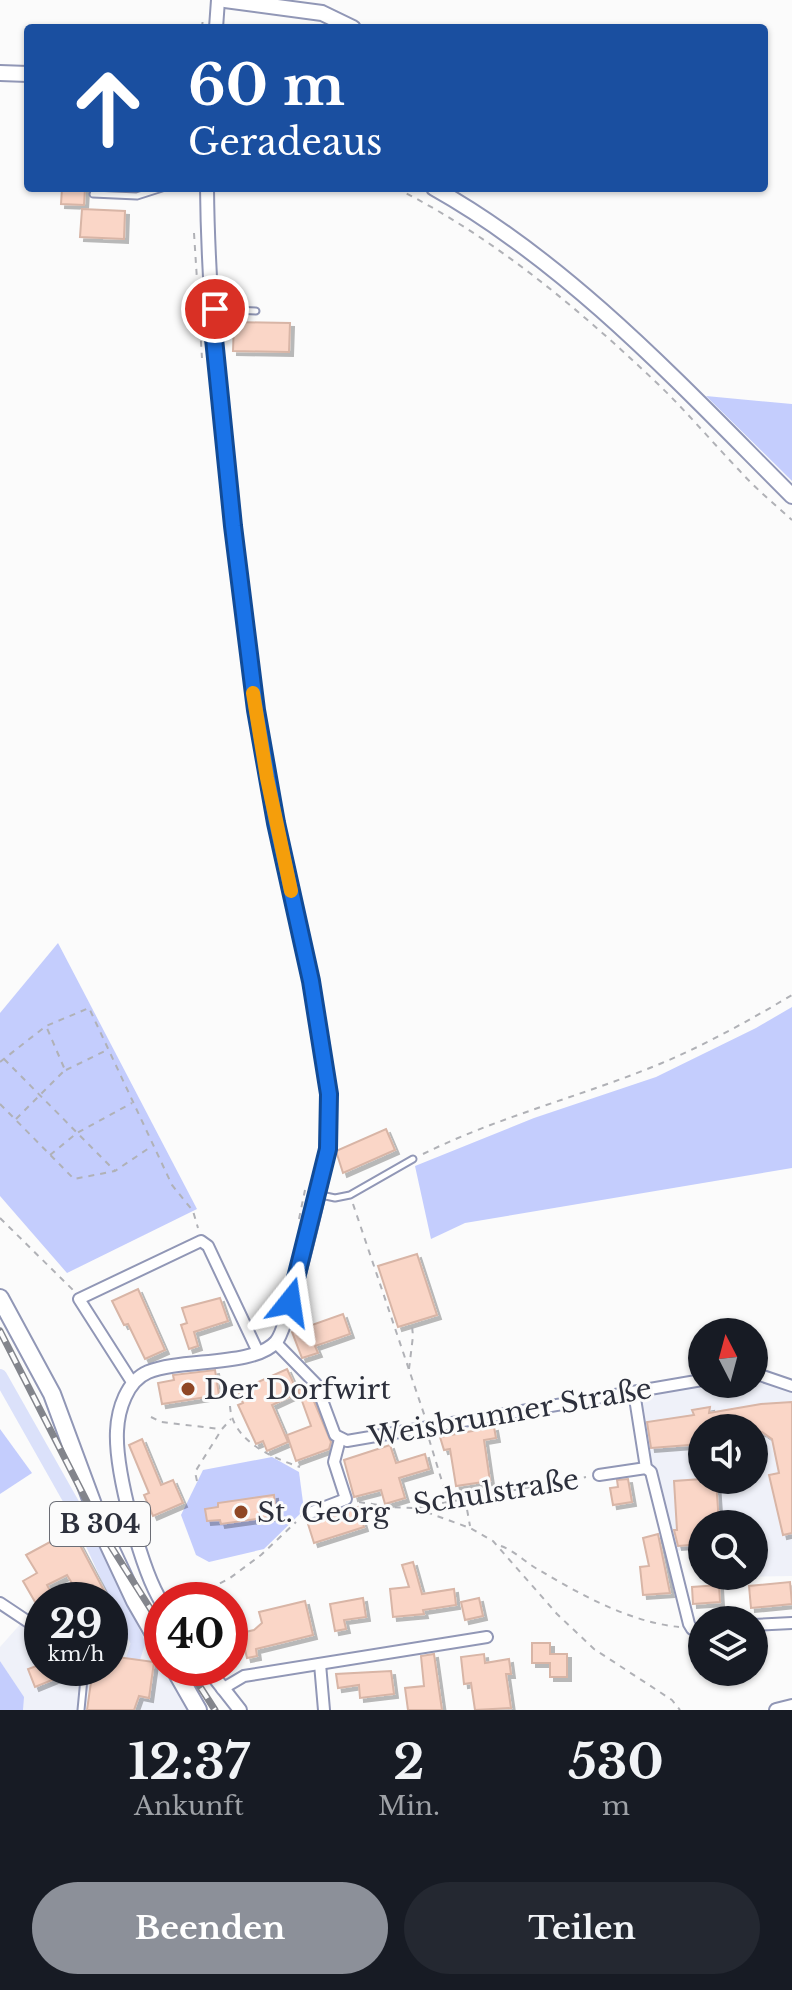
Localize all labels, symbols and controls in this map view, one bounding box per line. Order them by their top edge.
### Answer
text: 60 m [188,51,345,120]
icon: ahead [56,56,160,160]
text: Geradeaus [188,120,382,165]
pin [181,275,249,343]
icon: arrive [193,287,237,331]
position arrow [248,1260,332,1344]
north arrow [688,1318,768,1398]
map controls [688,1318,768,1686]
street label: Weisbrunner Straße [364,1371,655,1455]
place label: Der Dorfwirt [204,1372,391,1407]
marker: Der Dorfwirt [179,1380,197,1398]
button: sound [688,1414,768,1494]
street label: Schulstraße [411,1462,581,1522]
place label: St. Georg [257,1495,391,1530]
road number: B 304 [50,1502,150,1546]
marker: St. Georg [232,1503,250,1521]
button: search [688,1510,768,1590]
speed limit sign: 40 [144,1582,248,1686]
text: 29 [50,1599,103,1649]
button: layers [688,1606,768,1686]
text: km/h [48,1642,104,1666]
text: 12:37 [128,1732,250,1792]
text: 2 [393,1732,425,1792]
text: 530 [568,1732,664,1792]
text: Ankunft [134,1790,244,1822]
text: Min. [378,1790,440,1822]
text: m [602,1790,630,1822]
button: Beenden [32,1882,388,1974]
button: Teilen [404,1882,760,1974]

